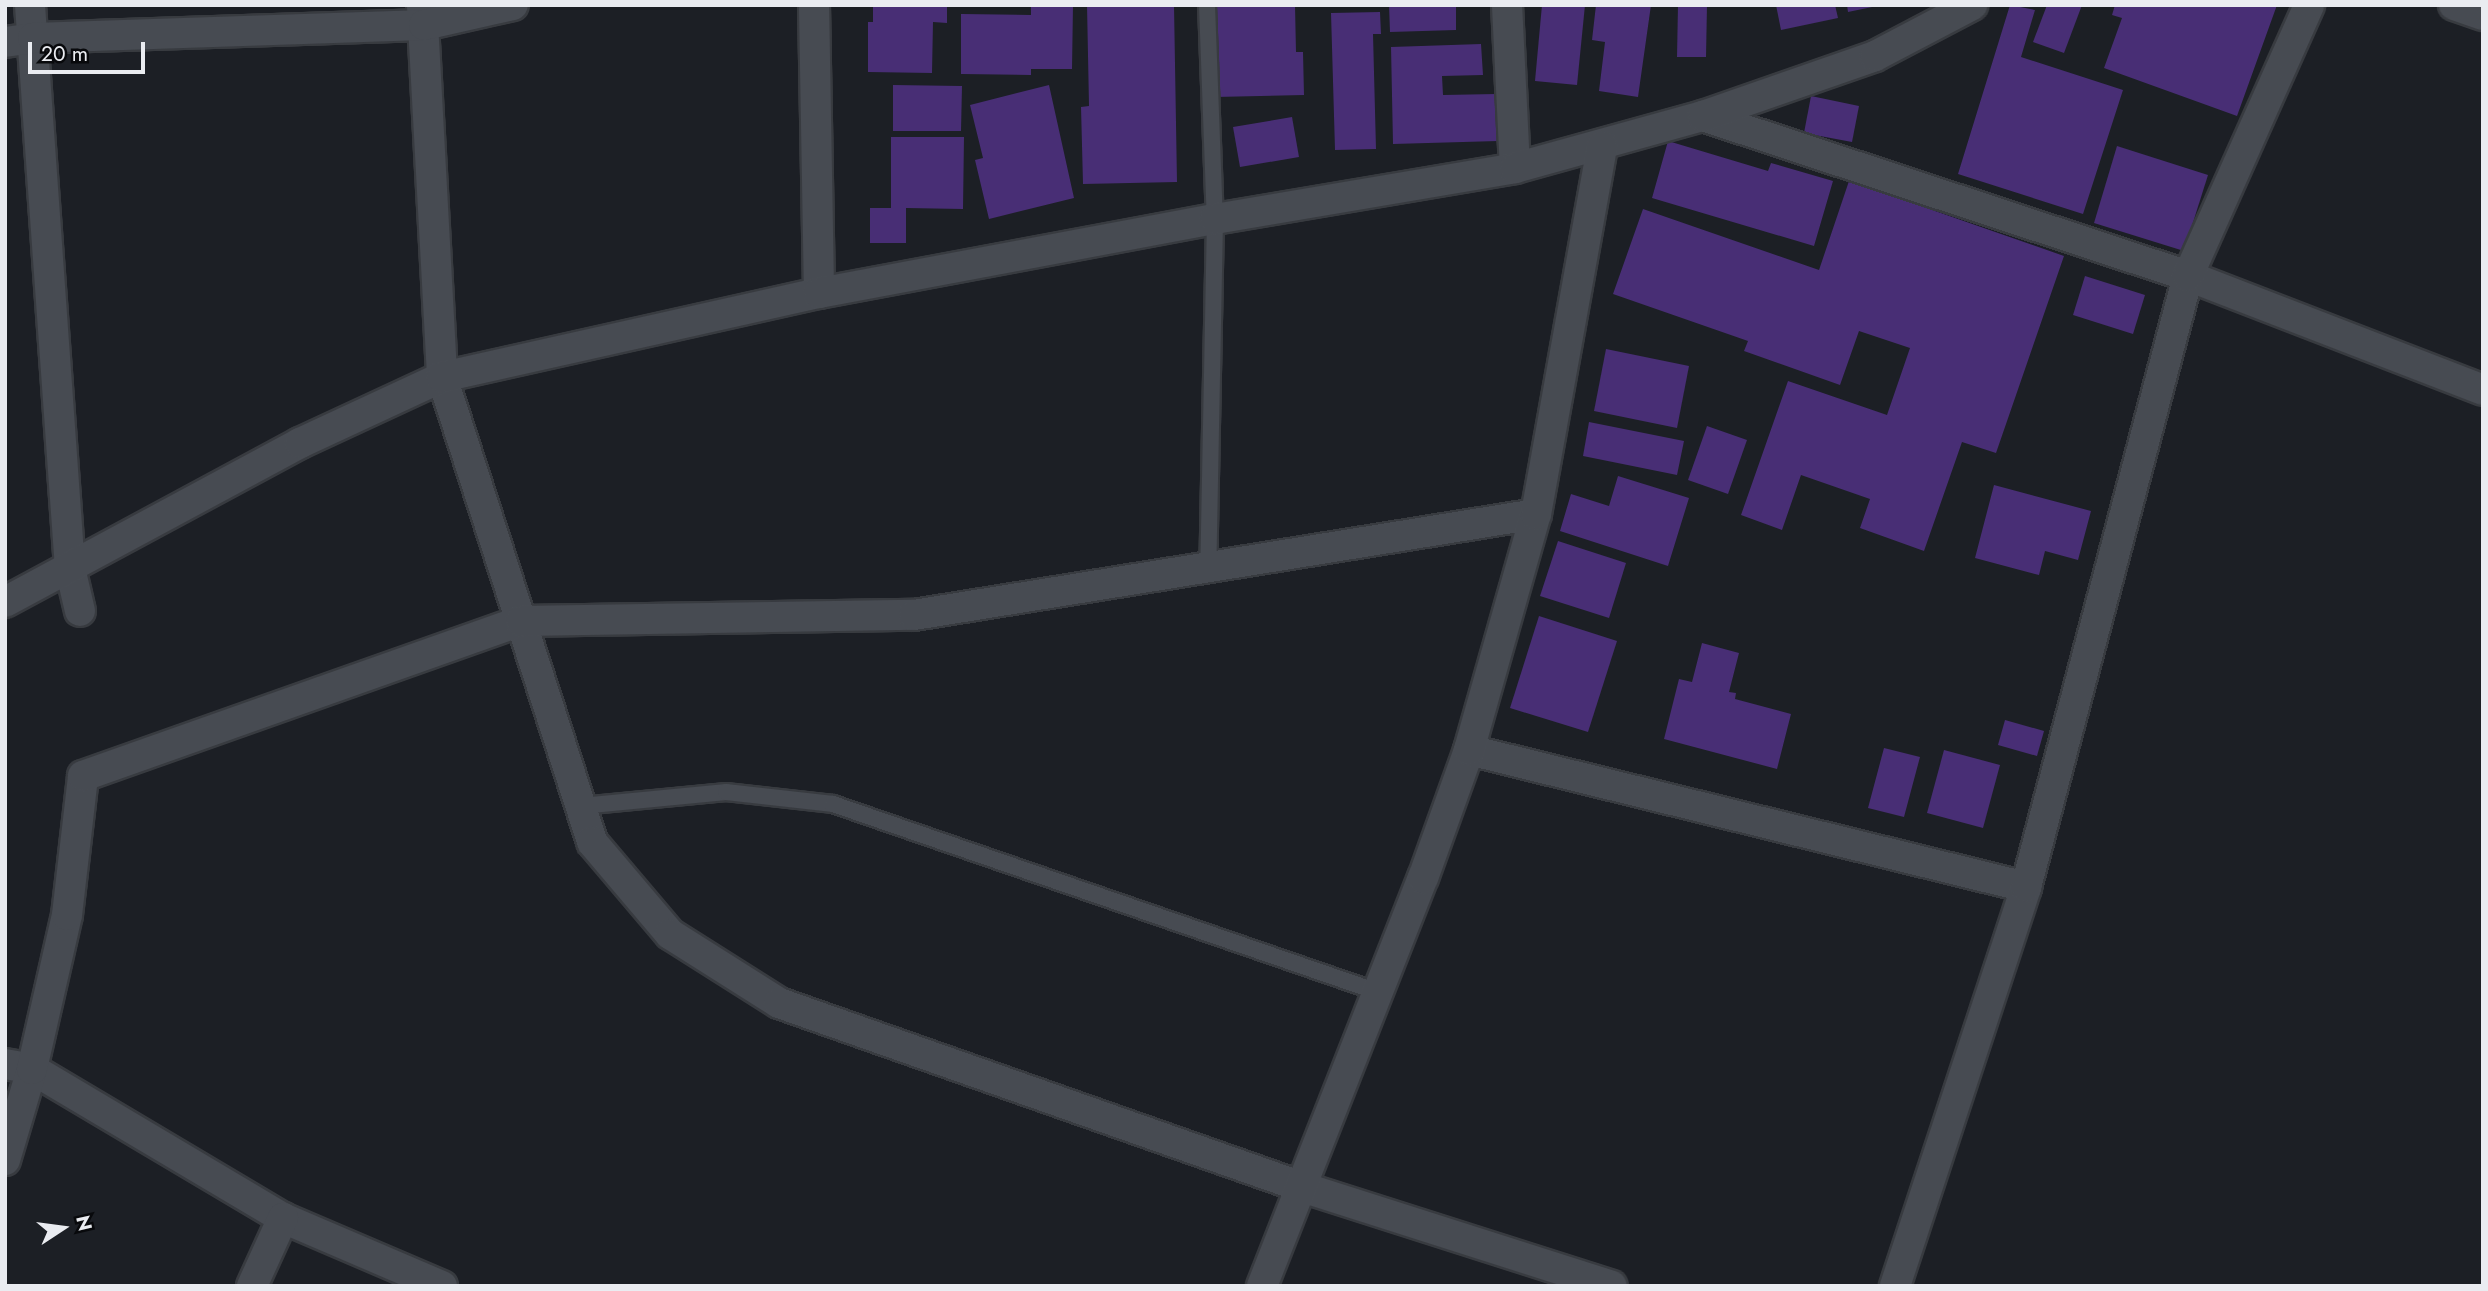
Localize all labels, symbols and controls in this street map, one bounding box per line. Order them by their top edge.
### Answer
scale bar [32,28,149,72]
text: 20 m [41,39,88,69]
north arrow [28,1193,98,1263]
text: N [69,1213,99,1234]

